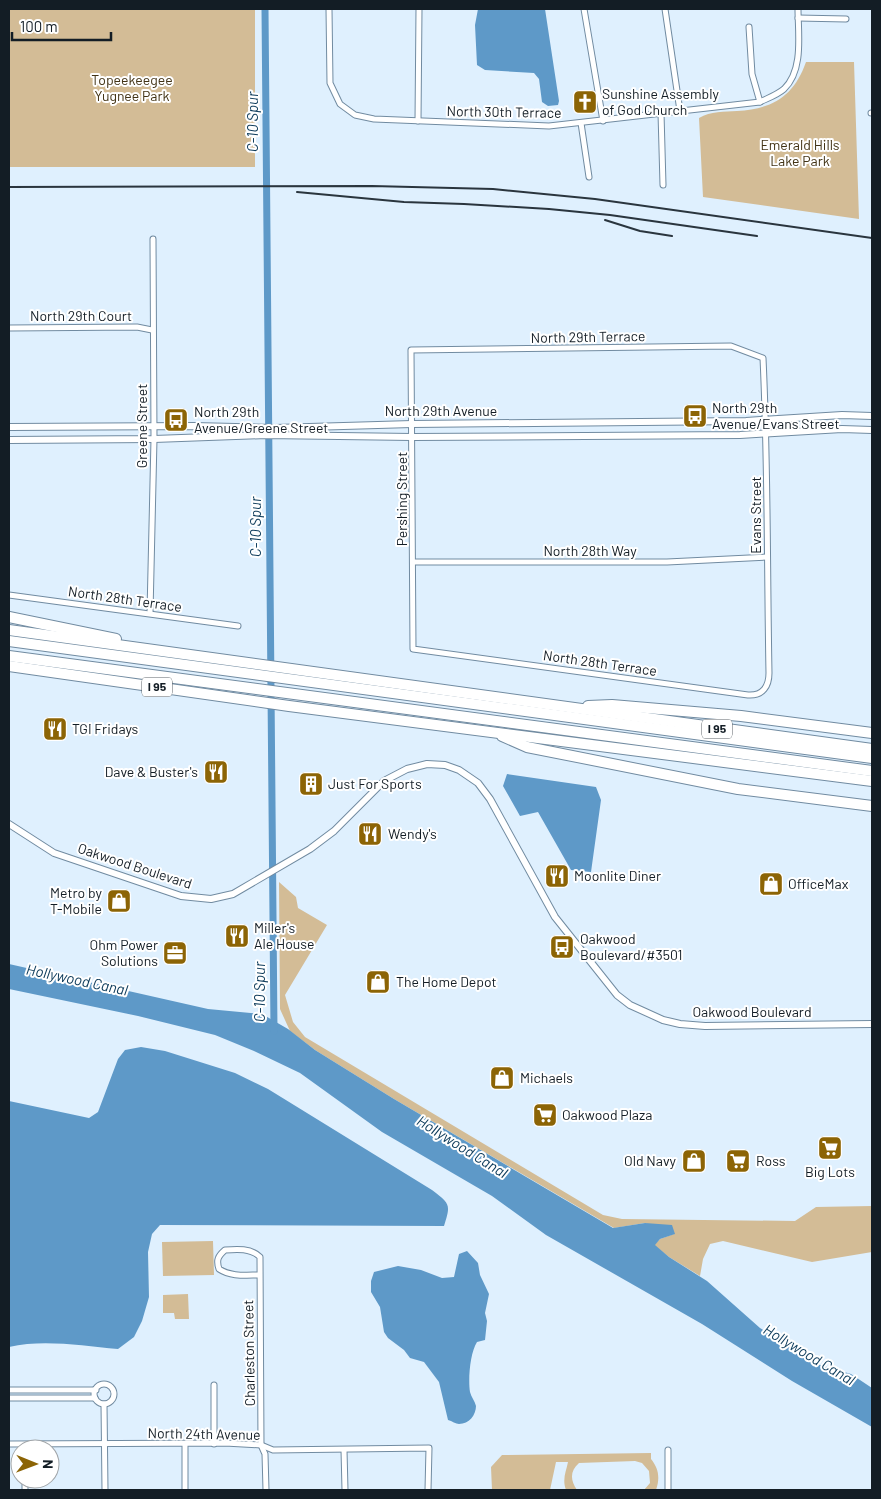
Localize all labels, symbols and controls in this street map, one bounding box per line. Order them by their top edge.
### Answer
scale bar [12,10,111,42]
text: 100 m [20,17,58,35]
park label: Topeekeegee Yugnee Park [91,71,173,104]
place label: Sunshine Assembly of God Church [602,85,719,118]
church icon: Sunshine Assembly of God Church [572,89,598,115]
water label: C-10 Spur [243,91,261,152]
street label: North 30th Terrace [446,102,562,121]
park label: Emerald Hills Lake Park [760,136,840,169]
street label: North 29th Court [30,307,132,324]
street label: North 29th Terrace [531,327,645,346]
street label: Greene Street [133,384,150,468]
place label: North 29th Avenue/Evans Street [712,399,840,432]
street label: North 29th Avenue [385,402,497,419]
place label: North 29th Avenue/Greene Street [194,403,328,436]
bus stop icon: North 29th Avenue/Evans Street [682,403,708,429]
bus stop icon: North 29th Avenue/Greene Street [163,407,189,433]
street label: Pershing Street [393,452,410,546]
street label: Evans Street [747,476,764,554]
water label: C-10 Spur [246,496,264,557]
street label: North 28th Way [543,542,637,559]
street label: North 28th Terrace [67,582,183,615]
street label: North 28th Terrace [542,646,658,679]
road number: I 95 [142,678,172,696]
restaurant icon: TGI Fridays [42,716,68,742]
place label: TGI Fridays [72,720,138,737]
road number: I 95 [702,720,732,739]
restaurant icon: Dave & Buster's [203,759,229,785]
place label: Dave & Buster's [105,763,198,780]
building icon: Just For Sports [298,771,324,797]
place label: Just For Sports [328,775,422,792]
restaurant icon: Wendy's [357,821,383,847]
place label: Wendy's [388,825,437,842]
street label: Oakwood Boulevard [76,839,194,892]
restaurant icon: Moonlite Diner [544,863,570,889]
place label: Moonlite Diner [574,867,661,884]
shop icon: OfficeMax [758,871,784,897]
place label: OfficeMax [788,875,849,892]
place label: Metro by T-Mobile [50,884,103,917]
shop icon: Metro by T-Mobile [106,888,132,914]
place label: Miller's Ale House [254,919,314,952]
restaurant icon: Miller's Ale House [224,923,250,949]
place label: Oakwood Boulevard/#3501 [580,930,682,963]
bus stop icon: Oakwood Boulevard/#3501 [549,934,575,960]
place label: Ohm Power Solutions [90,936,158,969]
office icon: Ohm Power Solutions [162,940,188,966]
water label: Hollywood Canal [25,959,130,999]
water label: C-10 Spur [250,961,268,1022]
shop icon: The Home Depot [365,969,391,995]
place label: The Home Depot [396,973,497,990]
street label: Oakwood Boulevard [692,1003,812,1020]
shop icon: Michaels [489,1065,515,1091]
place label: Michaels [520,1069,573,1086]
supermarket icon: Oakwood Plaza [532,1102,558,1128]
place label: Oakwood Plaza [562,1106,652,1123]
water label: Hollywood Canal [414,1111,512,1182]
supermarket icon: Big Lots [817,1135,843,1161]
shop icon: Old Navy [681,1148,707,1174]
supermarket icon: Ross [725,1148,751,1174]
place label: Old Navy [624,1152,677,1169]
place label: Ross [756,1152,786,1169]
place label: Big Lots [805,1163,855,1180]
street label: Charleston Street [239,1300,258,1406]
water label: Hollywood Canal [761,1320,859,1389]
street label: North 24th Avenue [147,1424,261,1443]
north arrow [10,1439,60,1489]
text: N [40,1459,57,1469]

